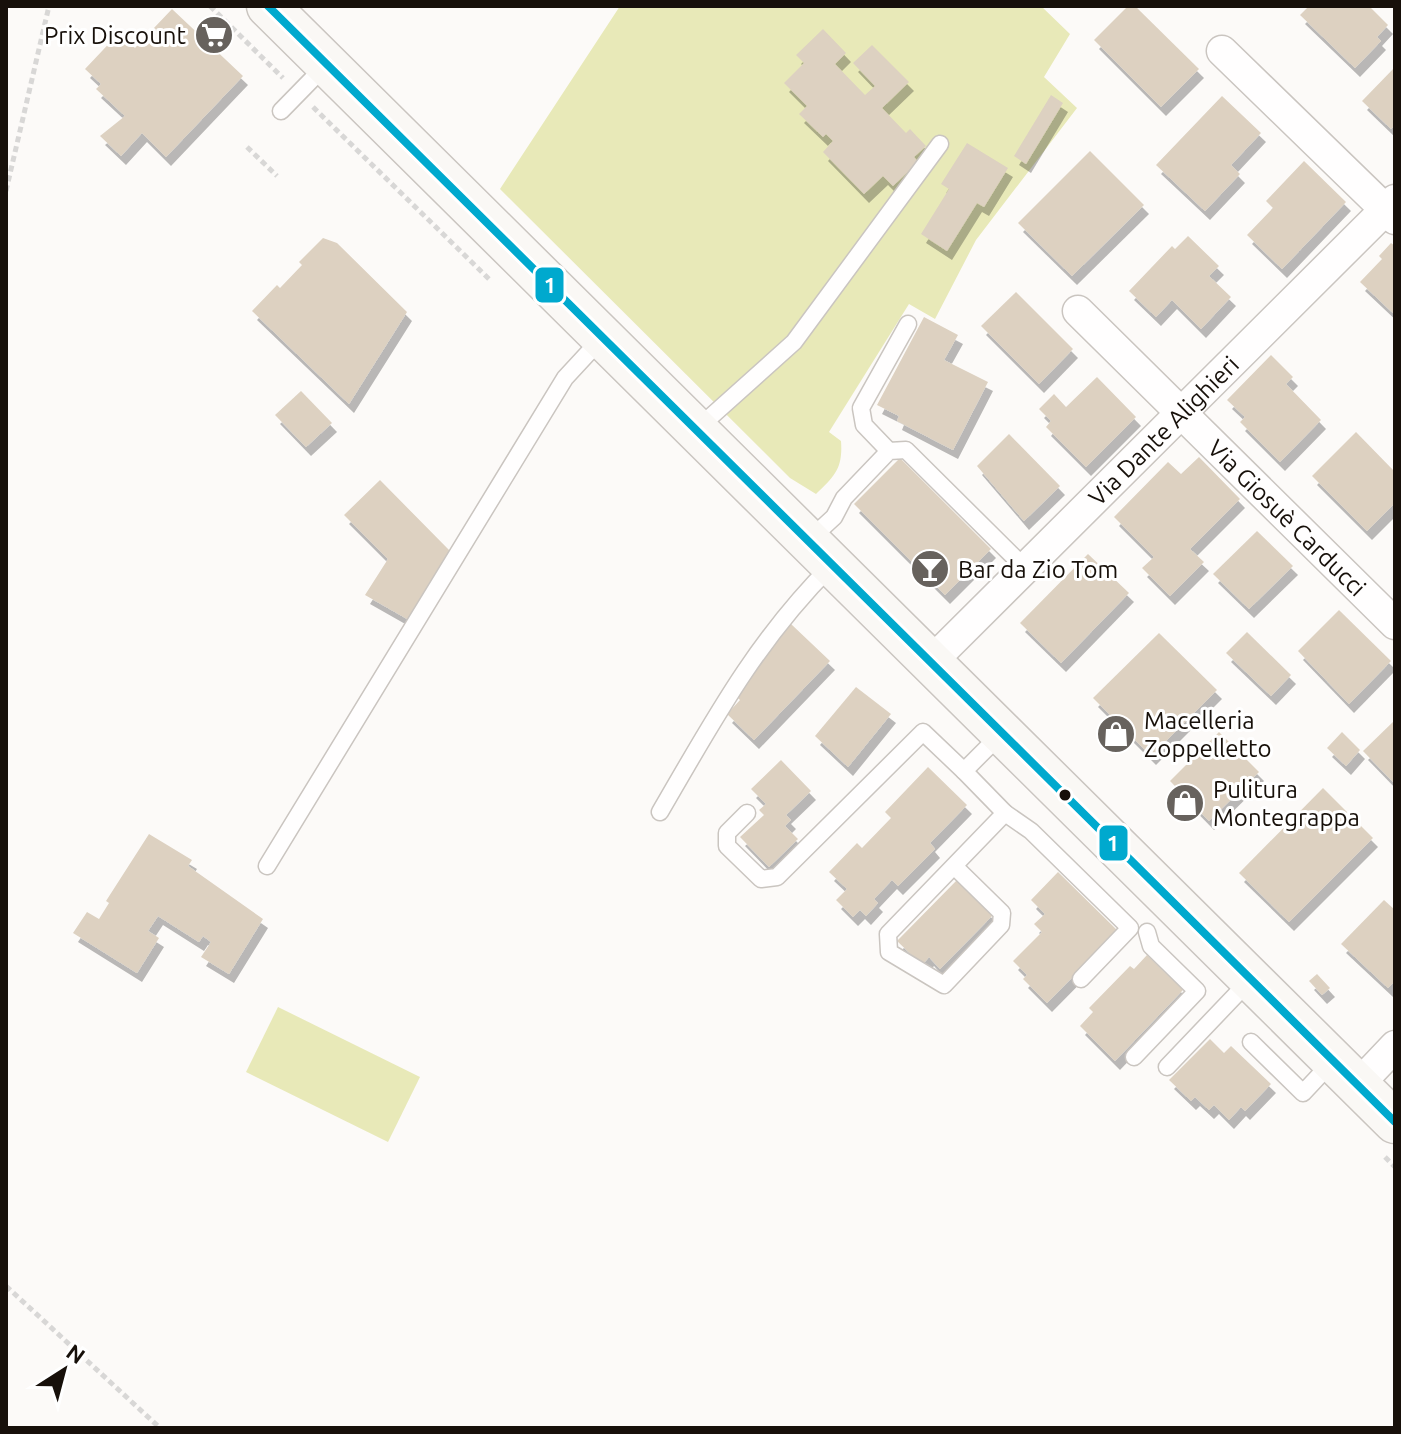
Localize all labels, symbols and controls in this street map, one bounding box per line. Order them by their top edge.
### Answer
supermarket icon: Prix Discount [193,14,235,56]
place label: Prix Discount [44,22,187,49]
line badge: 1 [534,266,565,304]
text: 1 [544,272,556,297]
street label: Via Dante Alighieri [1083,350,1244,511]
street label: Via Giosuè Carducci [1203,434,1372,601]
bar icon: Bar da Zio Tom [909,548,951,590]
place label: Bar da Zio Tom [958,556,1118,583]
place label: Macelleria Zoppelletto [1144,707,1271,762]
shop icon: Macelleria Zoppelletto [1095,713,1137,755]
place label: Pulitura Montegrappa [1213,776,1360,831]
shop icon: Pulitura Montegrappa [1164,782,1206,824]
unlabelled marker [1057,787,1073,803]
line badge: 1 [1098,824,1129,862]
text: 1 [1107,830,1119,855]
north arrow [24,1330,104,1410]
text: N [62,1338,90,1368]

